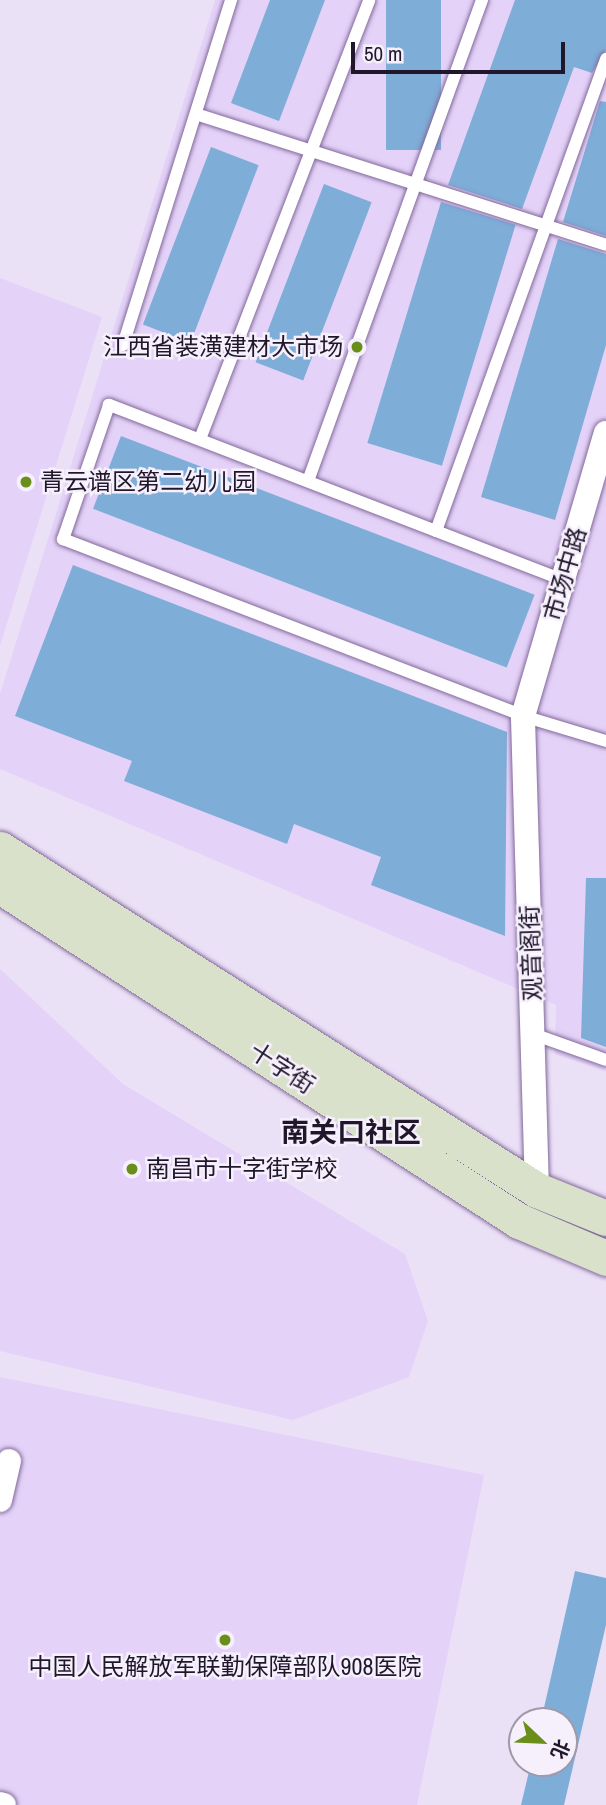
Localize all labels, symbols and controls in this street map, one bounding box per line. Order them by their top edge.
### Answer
scale bar [354,28,568,72]
text: 50 m [364,39,402,68]
place label: 江西省装潢建材大市场 [103,333,343,361]
marker: 江西省装潢建材大市场 [349,339,365,355]
place label: 青云谱区第二幼儿园 [40,468,256,496]
marker: 青云谱区第二幼儿园 [18,474,34,490]
street label: 市场中路 [538,524,592,624]
street label: 观音阁街 [515,905,547,1001]
street label: 十字街 [244,1036,320,1100]
district label: 南关口社区 [281,1115,421,1149]
place label: 南昌市十字街学校 [146,1155,338,1183]
marker: 南昌市十字街学校 [124,1161,140,1177]
marker: 中国人民解放军联勤保障部队908医院 [215,1630,235,1650]
place label: 中国人民解放军联勤保障部队908医院 [29,1653,421,1681]
north arrow [508,1707,578,1777]
text: 北 [545,1736,576,1763]

